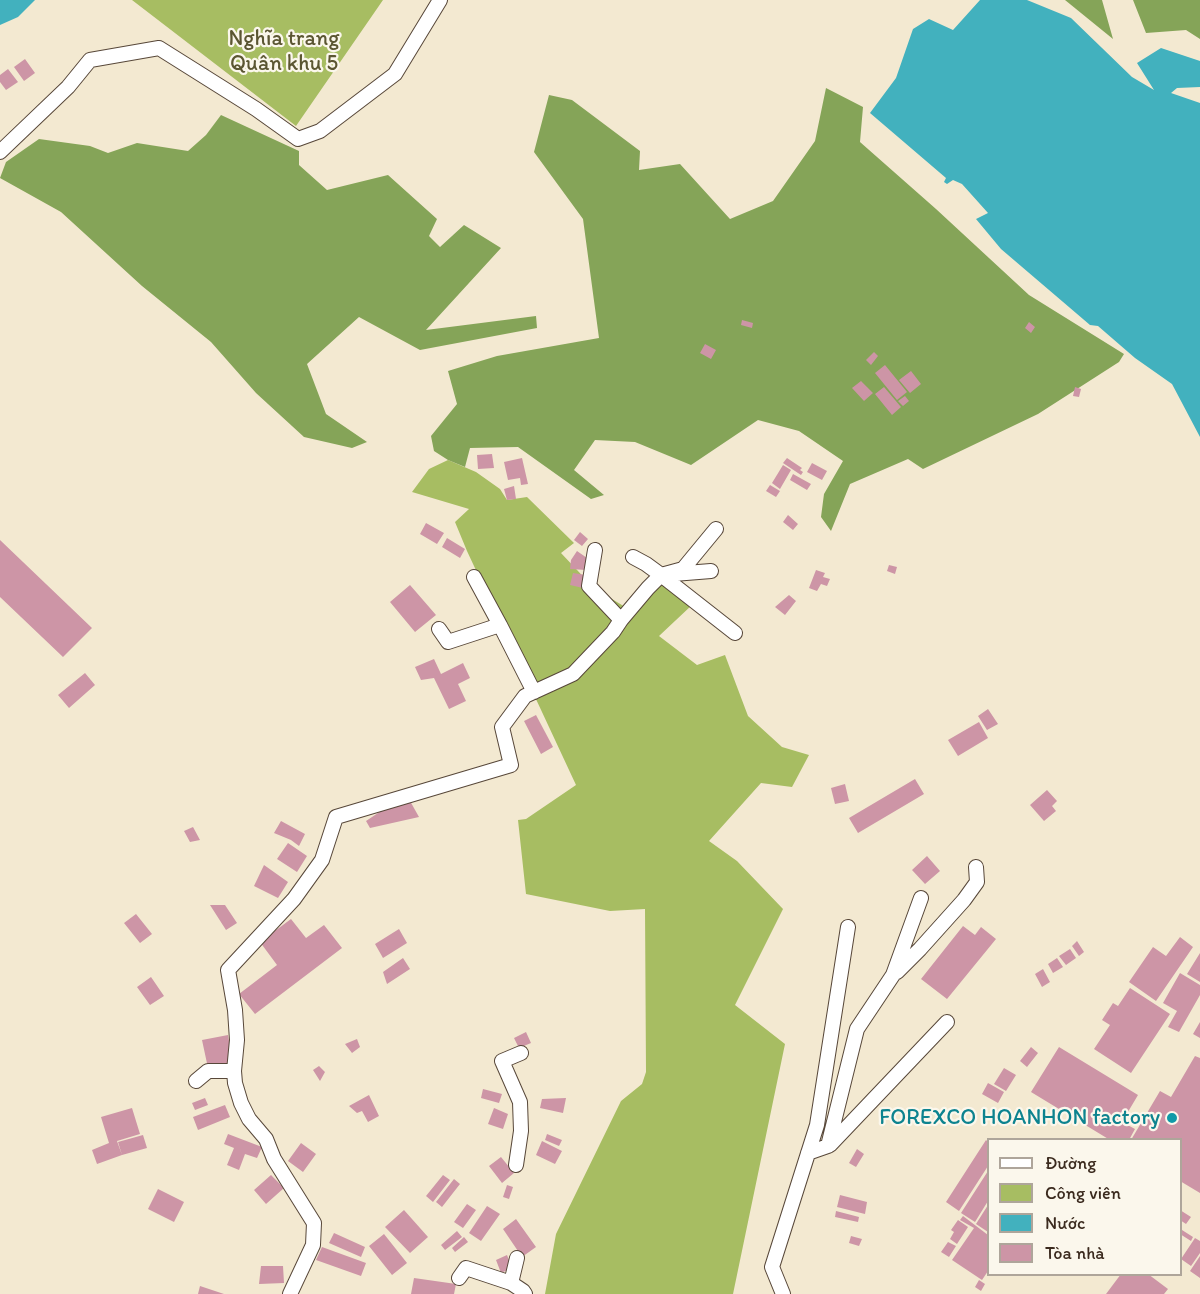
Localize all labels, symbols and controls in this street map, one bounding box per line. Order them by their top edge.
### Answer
park label: Nghĩa trang Quân khu 5 [228,26,340,78]
place label: FOREXCO HOANHON factory [879,1105,1160,1131]
marker: FOREXCO HOANHON factory [1165,1111,1179,1125]
legend [987,1138,1182,1276]
text: Đường [1045,1152,1096,1174]
text: Công viên [1045,1182,1121,1204]
text: Nước [1045,1212,1085,1234]
text: Tòa nhà [1045,1242,1105,1264]

